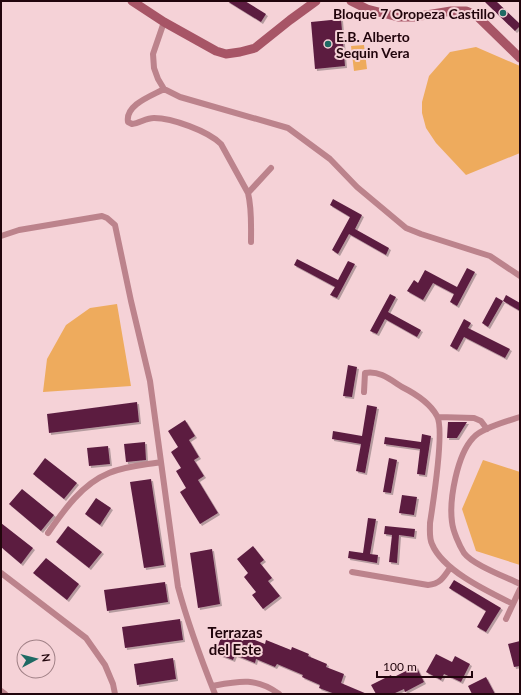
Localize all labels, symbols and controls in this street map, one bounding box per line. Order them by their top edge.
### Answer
place label: Bloque 7 Oropeza Castillo [333,5,495,22]
marker: Bloque 7 Oropeza Castillo [498,8,508,18]
place label: E.B. Alberto Sequin Vera [336,28,410,61]
marker: E.B. Alberto Sequin Vera [323,39,333,49]
district label: Terrazas del Este [207,623,263,658]
north arrow [16,639,56,679]
text: N [39,653,53,663]
scale bar [377,653,472,679]
text: 100 m [383,659,417,674]

